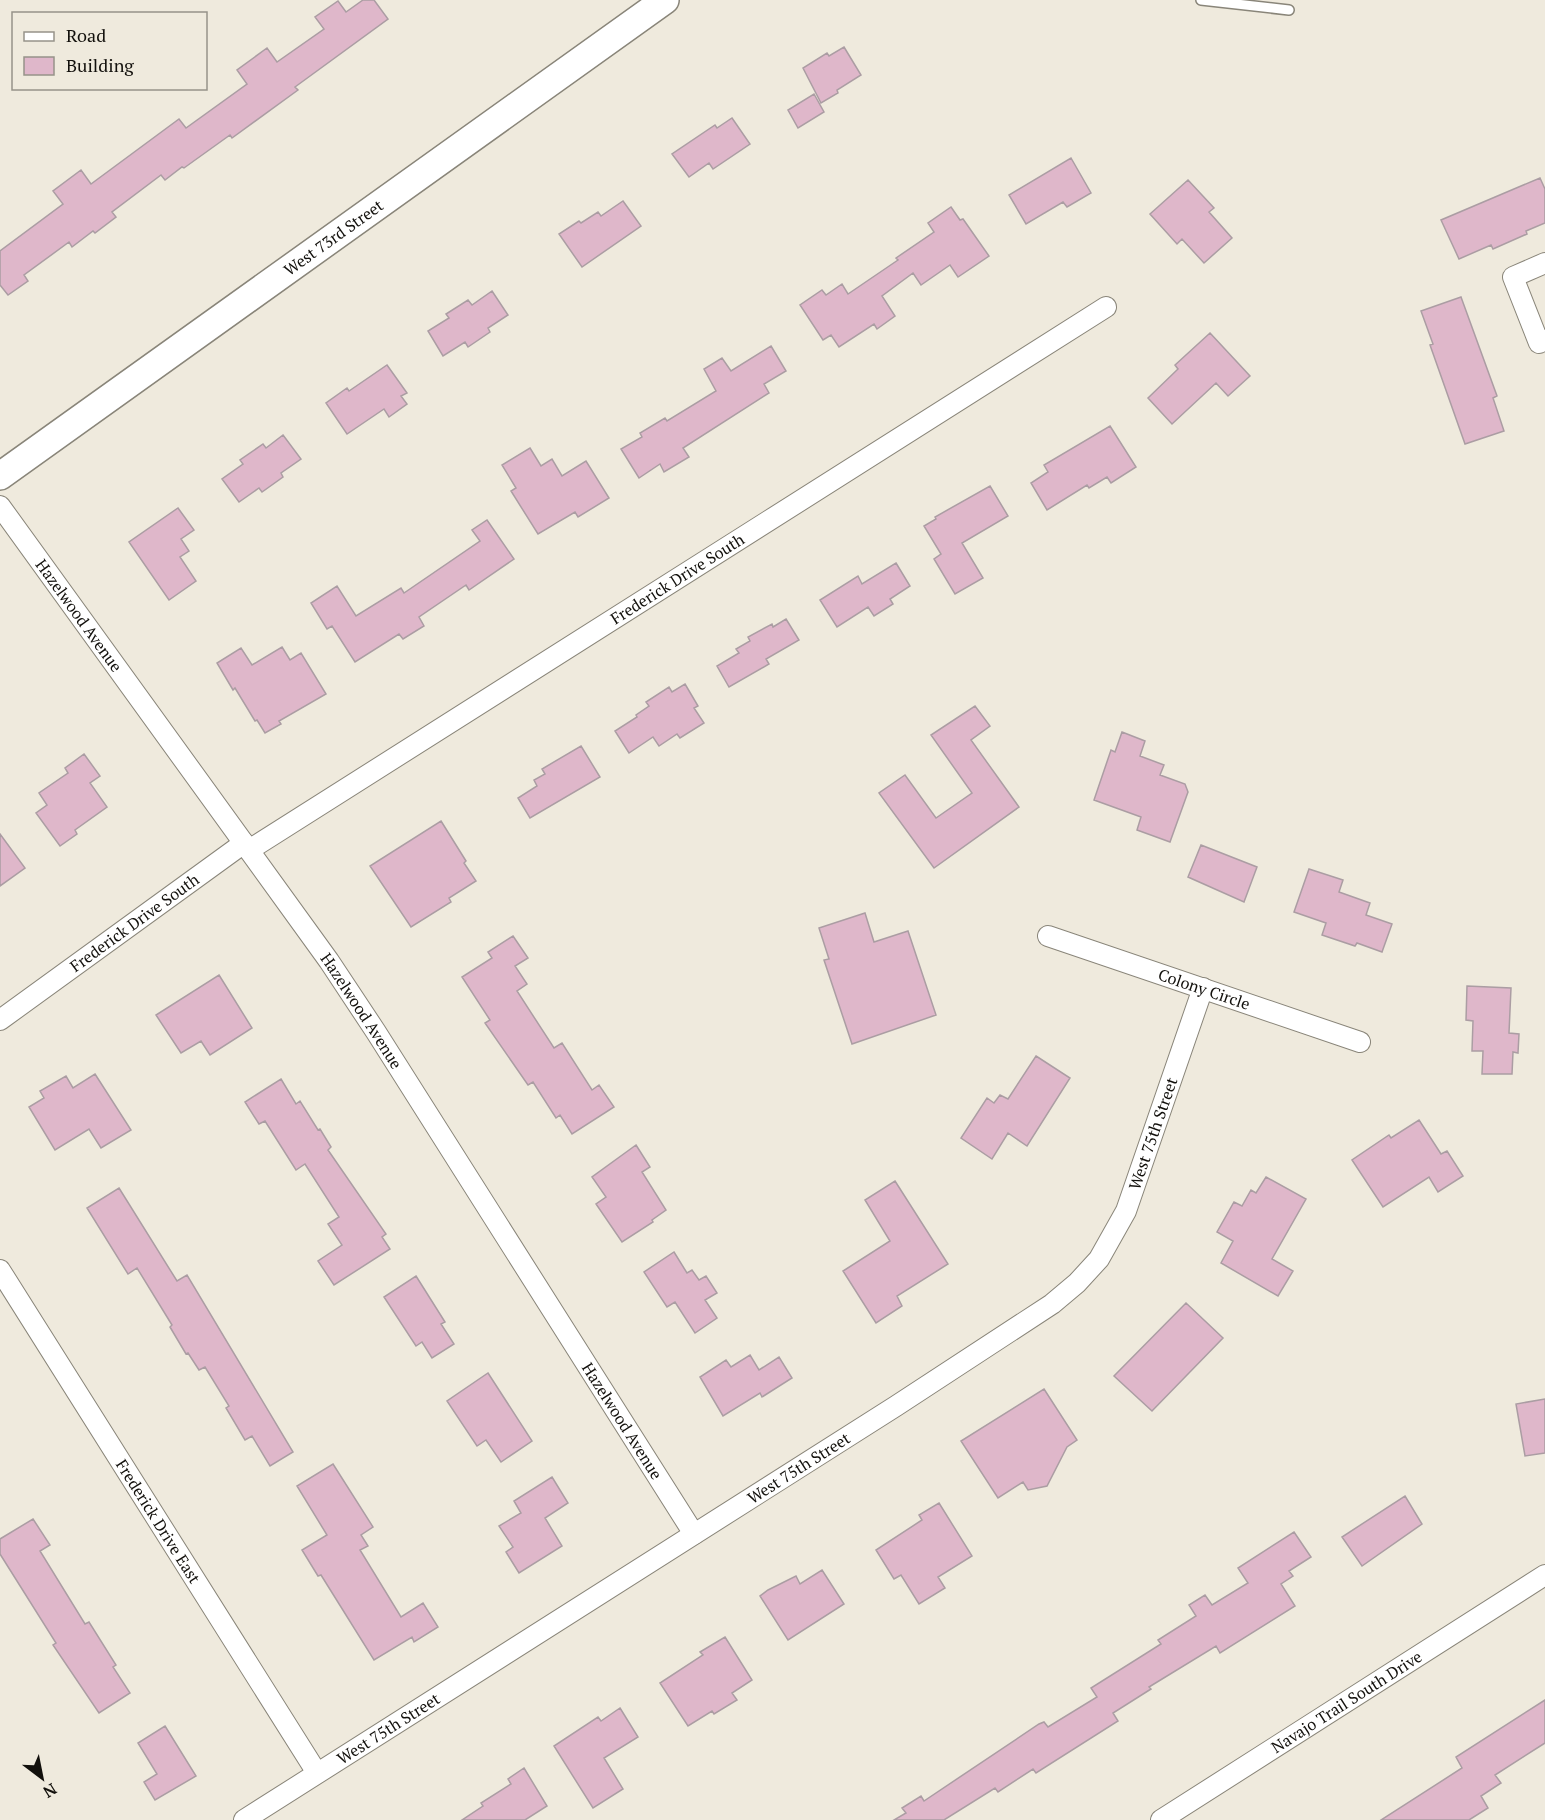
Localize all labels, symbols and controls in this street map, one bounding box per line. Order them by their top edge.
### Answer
legend [12,12,207,90]
text: Road [66,23,106,47]
text: Building [66,53,134,77]
street label: West 73rd Street [279,194,388,280]
street label: Frederick Drive South [606,528,749,629]
street label: Hazelwood Avenue [31,555,127,676]
street label: Frederick Drive South [65,868,204,977]
street label: Hazelwood Avenue [316,948,408,1073]
street label: Colony Circle [1155,963,1253,1015]
street label: West 75th Street [1123,1074,1182,1193]
street label: Hazelwood Avenue [577,1358,668,1484]
street label: West 75th Street [743,1427,854,1509]
street label: Frederick Drive East [111,1455,206,1588]
street label: Navajo Trail South Drive [1267,1645,1426,1758]
street label: West 75th Street [333,1687,444,1769]
north arrow [12,1748,72,1808]
text: N [39,1778,61,1803]

